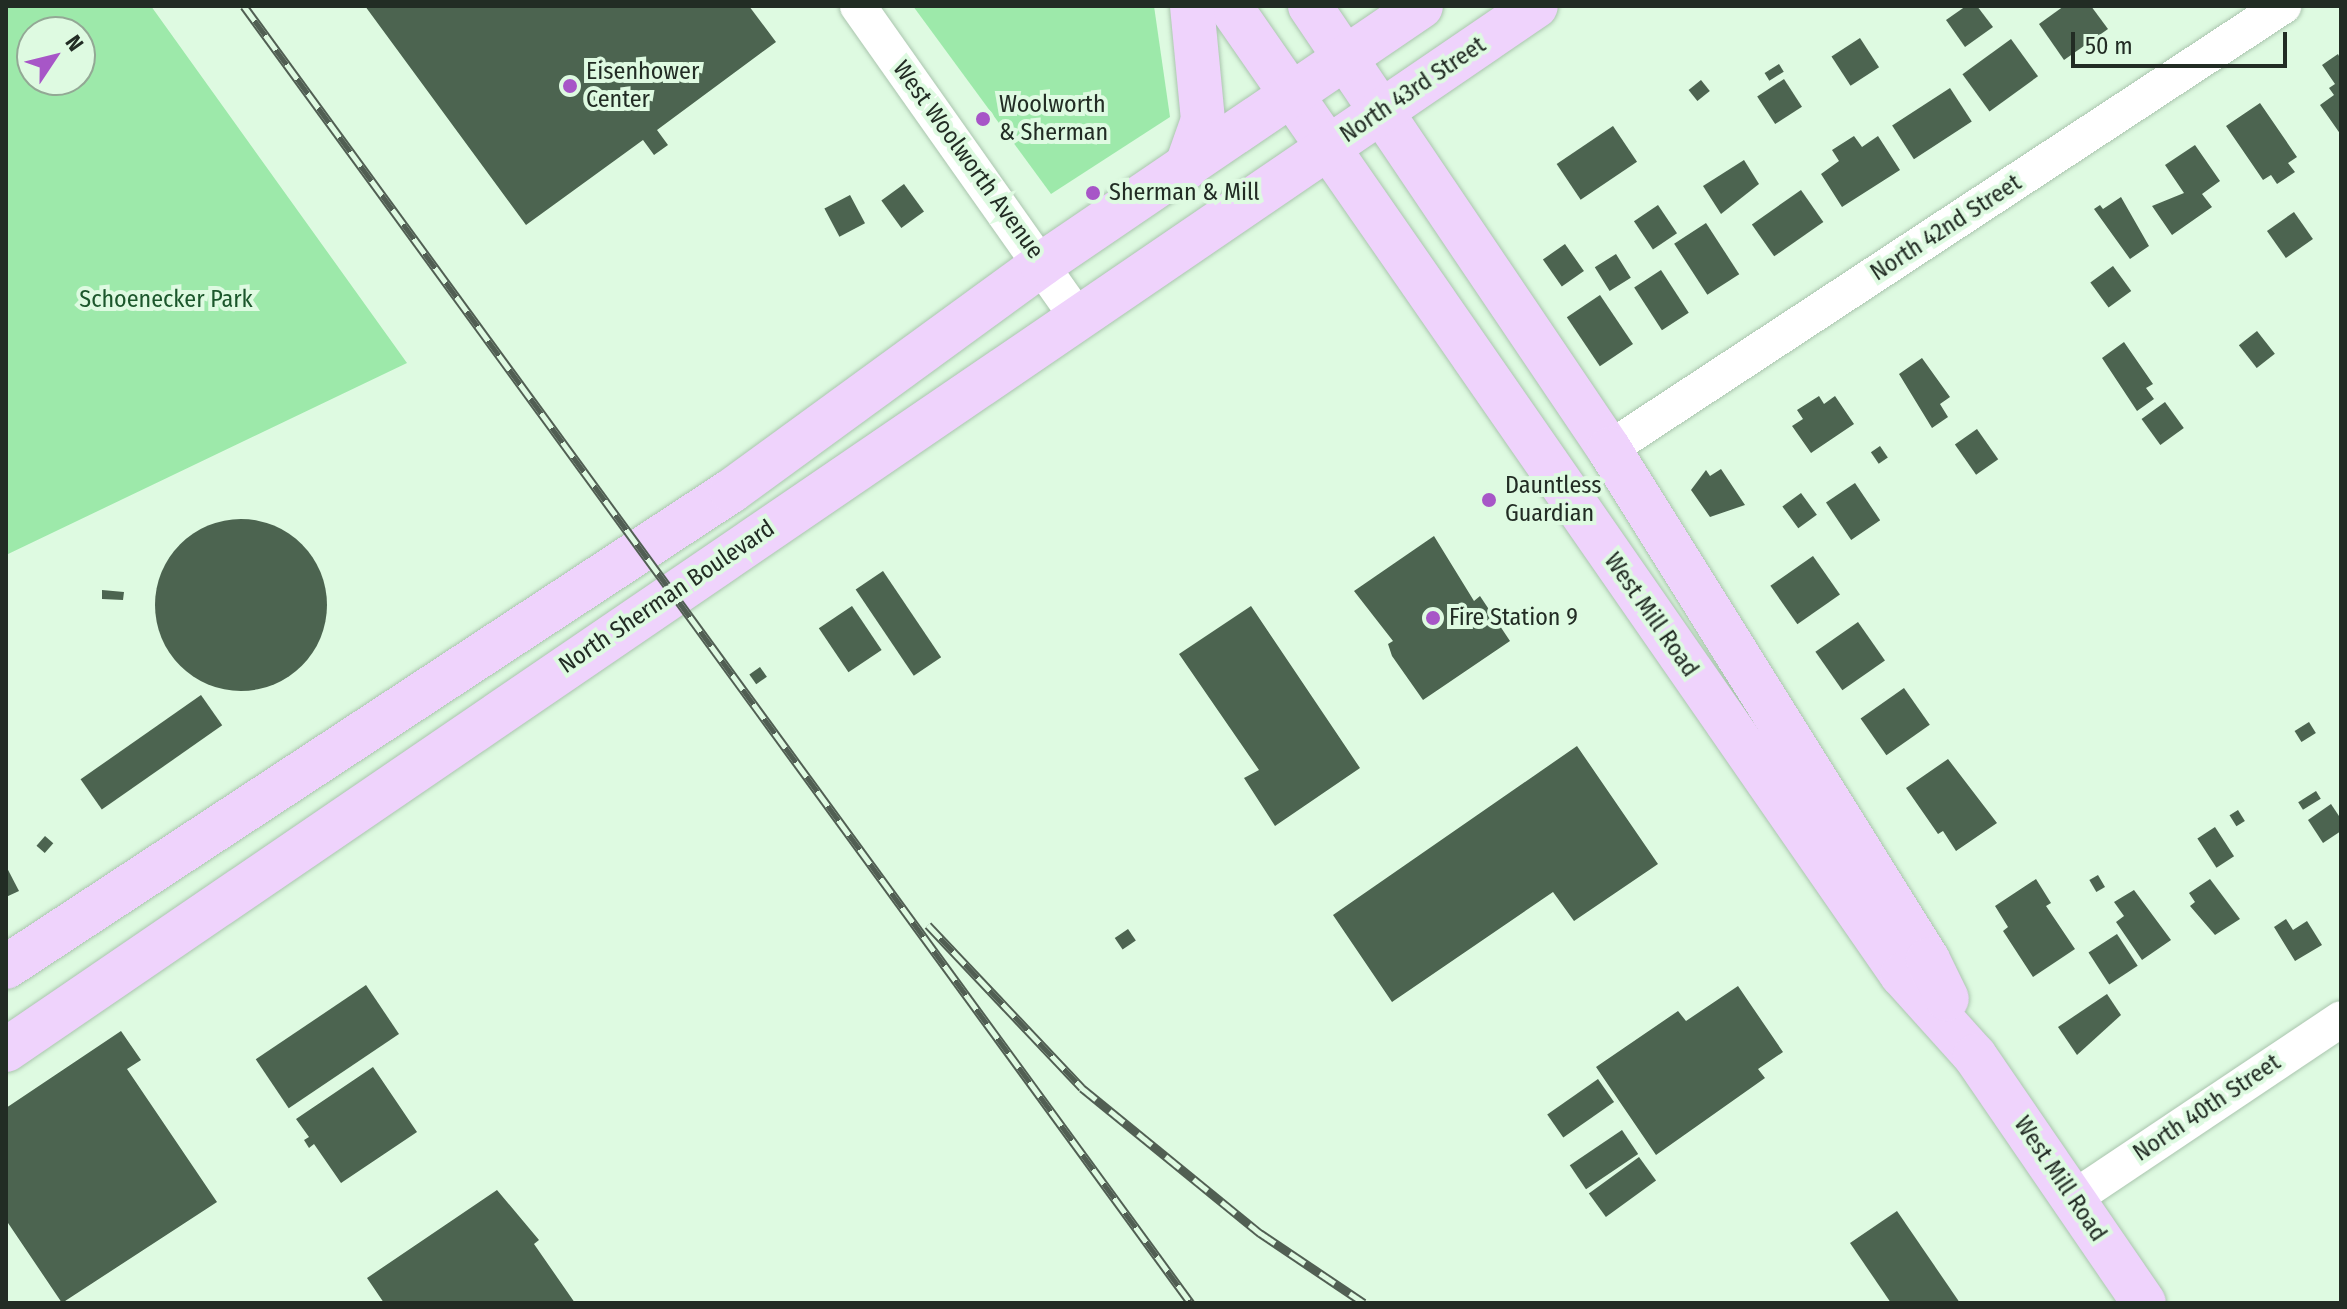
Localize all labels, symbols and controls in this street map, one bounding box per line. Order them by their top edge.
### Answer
north arrow [16,16,96,96]
scale bar [2075,16,2291,66]
text: N [60,30,89,56]
street label: North 43rd Street [1335,31,1491,149]
text: 50 m [2085,32,2133,60]
street label: West Woolworth Avenue [887,55,1049,265]
place label: Eisenhower Center [586,58,699,114]
marker: Eisenhower Center [561,77,579,95]
place label: Woolworth & Sherman [999,91,1108,147]
marker: Woolworth & Sherman [974,110,992,128]
street label: North 42nd Street [1865,169,2027,287]
place label: Sherman & Mill [1109,179,1260,207]
marker: Sherman & Mill [1084,184,1102,202]
park label: Schoenecker Park [79,286,253,314]
place label: Dauntless Guardian [1505,472,1602,528]
marker: Dauntless Guardian [1480,491,1498,509]
street label: North Sherman Boulevard [554,514,780,680]
street label: West Mill Road [1598,548,1704,682]
place label: Fire Station 9 [1449,604,1578,632]
marker: Fire Station 9 [1424,609,1442,627]
street label: North 40th Street [2128,1048,2286,1168]
street label: West Mill Road [2008,1111,2112,1247]

